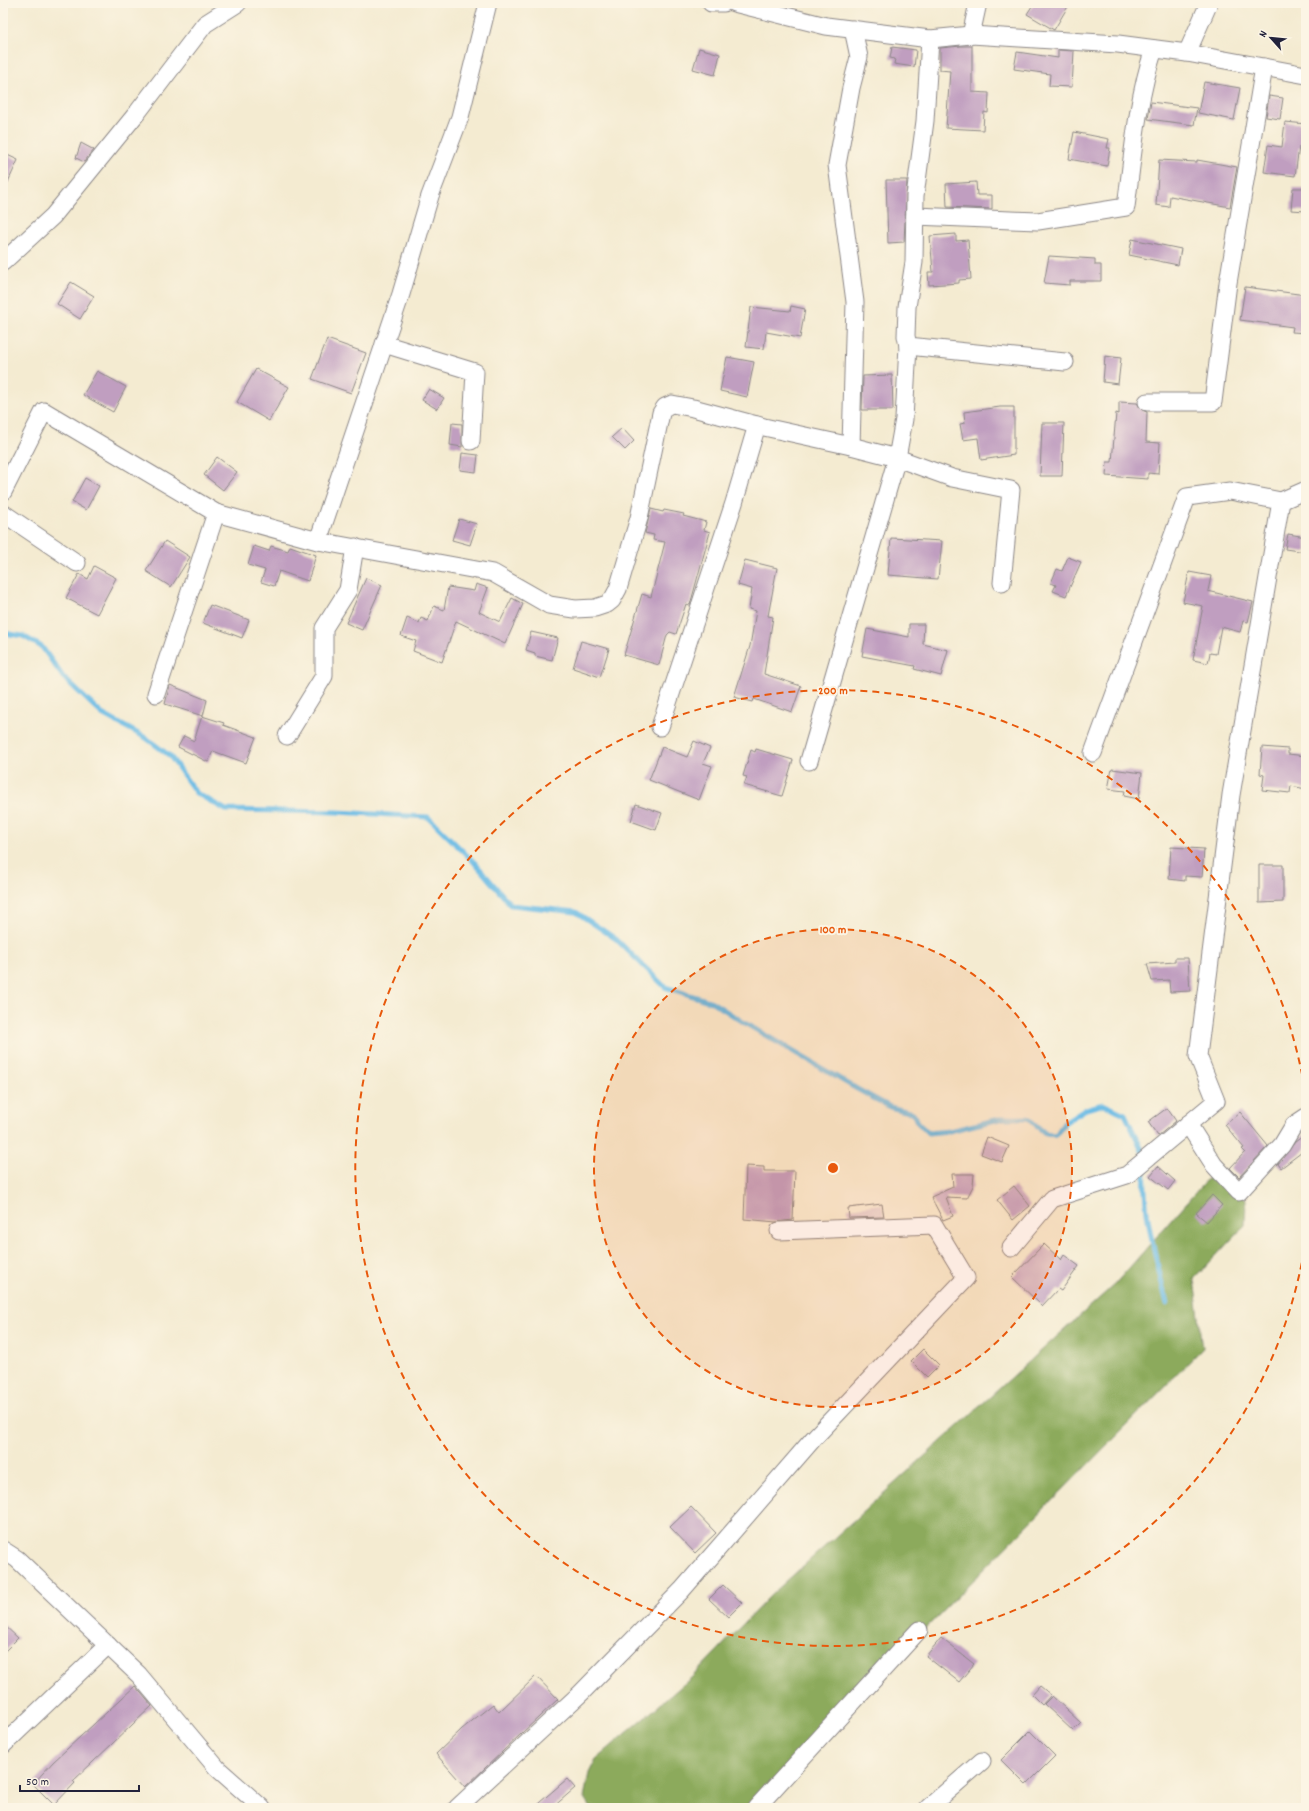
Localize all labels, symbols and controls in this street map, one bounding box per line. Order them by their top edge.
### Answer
north arrow [1251,18,1291,58]
text: N [1256,28,1272,40]
text: 200 m [818,683,848,700]
text: 100 m [820,922,846,939]
centre of rings [826,1161,840,1175]
scale bar [20,1767,139,1793]
text: 50 m [26,1774,49,1791]

